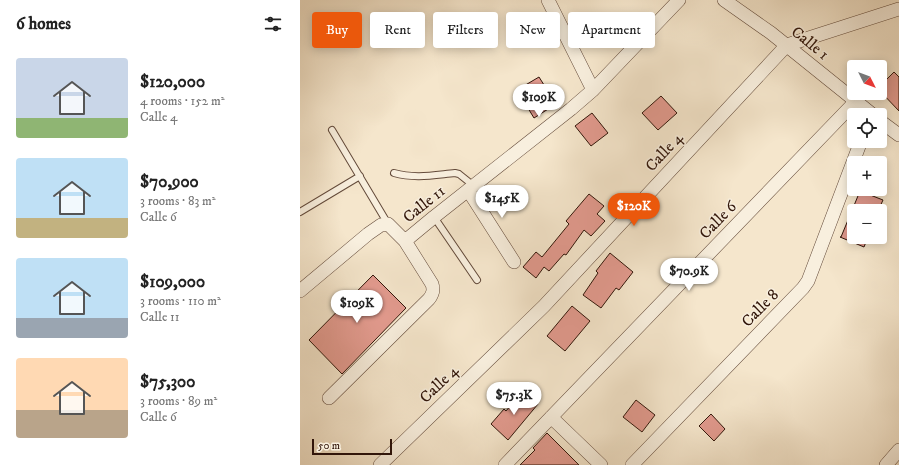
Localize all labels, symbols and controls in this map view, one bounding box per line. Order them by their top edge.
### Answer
chip: Buy [312,12,362,48]
chip: Rent [370,12,425,48]
chip: Filters [433,12,498,48]
chip: New [506,12,560,48]
chip: Apartment [568,12,655,48]
text: 6 homes [16,13,71,35]
icon: filters [262,13,284,35]
street label: Calle 1 [787,22,833,64]
north arrow [847,60,887,100]
map controls [847,60,887,244]
text: $120,000 [140,71,205,93]
icon: home [48,74,96,122]
pin: $109K [511,84,567,118]
text: $109K [522,89,556,105]
text: 4 rooms · 152 m² [140,93,224,109]
button: locate [847,108,887,148]
text: Calle 4 [140,109,178,125]
street label: Calle 4 [641,128,688,176]
button: + [847,156,887,196]
text: $70,900 [140,171,199,193]
icon: home [48,174,96,222]
street label: Calle 11 [399,181,449,227]
pin: $145K [474,185,530,219]
text: $145K [485,190,519,206]
text: 3 rooms · 83 m² [140,193,216,209]
pin: $120K [606,193,662,227]
street label: Calle 6 [695,196,741,243]
text: $120K [617,198,651,214]
button: − [847,204,887,244]
text: Calle 6 [140,209,177,225]
pin: $70.9K [656,258,722,292]
text: $70.9K [669,263,709,279]
text: $109,000 [140,271,205,293]
icon: home [48,274,96,322]
street label: Calle 8 [737,285,783,331]
pin: $109K [329,290,385,324]
text: 3 rooms · 110 m² [140,293,221,309]
text: $109K [340,295,374,311]
text: Calle 11 [140,309,180,325]
street label: Calle 4 [415,360,463,407]
text: $75,300 [140,371,195,393]
icon: home [48,374,96,422]
pin: $75.3K [481,382,547,416]
text: $75.3K [495,387,533,403]
text: 3 rooms · 89 m² [140,393,217,409]
text: Calle 6 [140,409,177,425]
scale bar [312,437,392,456]
text: 50 m [318,439,340,453]

